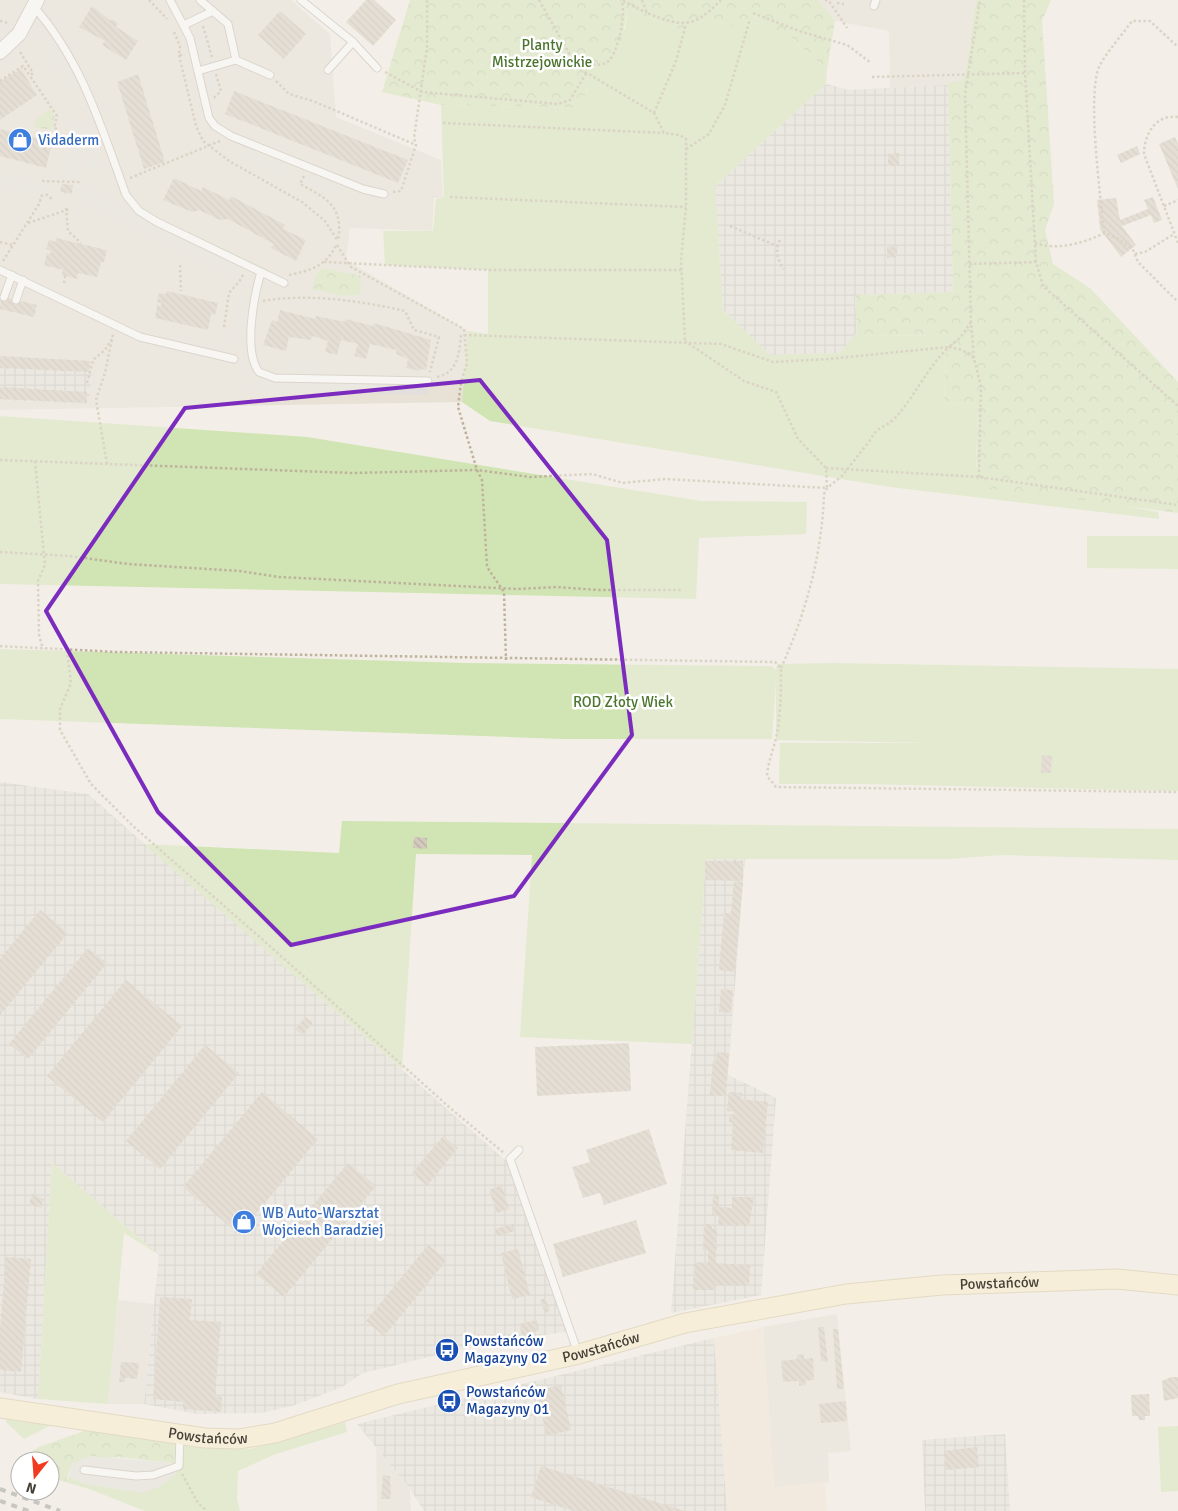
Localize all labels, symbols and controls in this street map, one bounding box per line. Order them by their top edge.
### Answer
park label: Planty Mistrzejowickie [492,36,592,71]
shop icon: Vidaderm [7,127,33,153]
place label: Vidaderm [38,131,99,149]
park label: ROD Złoty Wiek [573,693,674,711]
place label: WB Auto-Warsztat Wojciech Baradziej [262,1204,384,1239]
shop icon: WB Auto-Warsztat Wojciech Baradziej [231,1209,257,1235]
street label: Powstańców [959,1273,1040,1293]
street label: Powstańców [561,1328,642,1366]
place label: Powstańców Magazyny 02 [464,1332,547,1367]
bus stop icon: Powstańców Magazyny 02 [434,1337,460,1363]
place label: Powstańców Magazyny 01 [466,1383,549,1418]
bus stop icon: Powstańców Magazyny 01 [436,1388,462,1414]
street label: Powstańców [167,1424,249,1448]
north arrow [10,1451,60,1501]
text: N [24,1478,38,1498]

